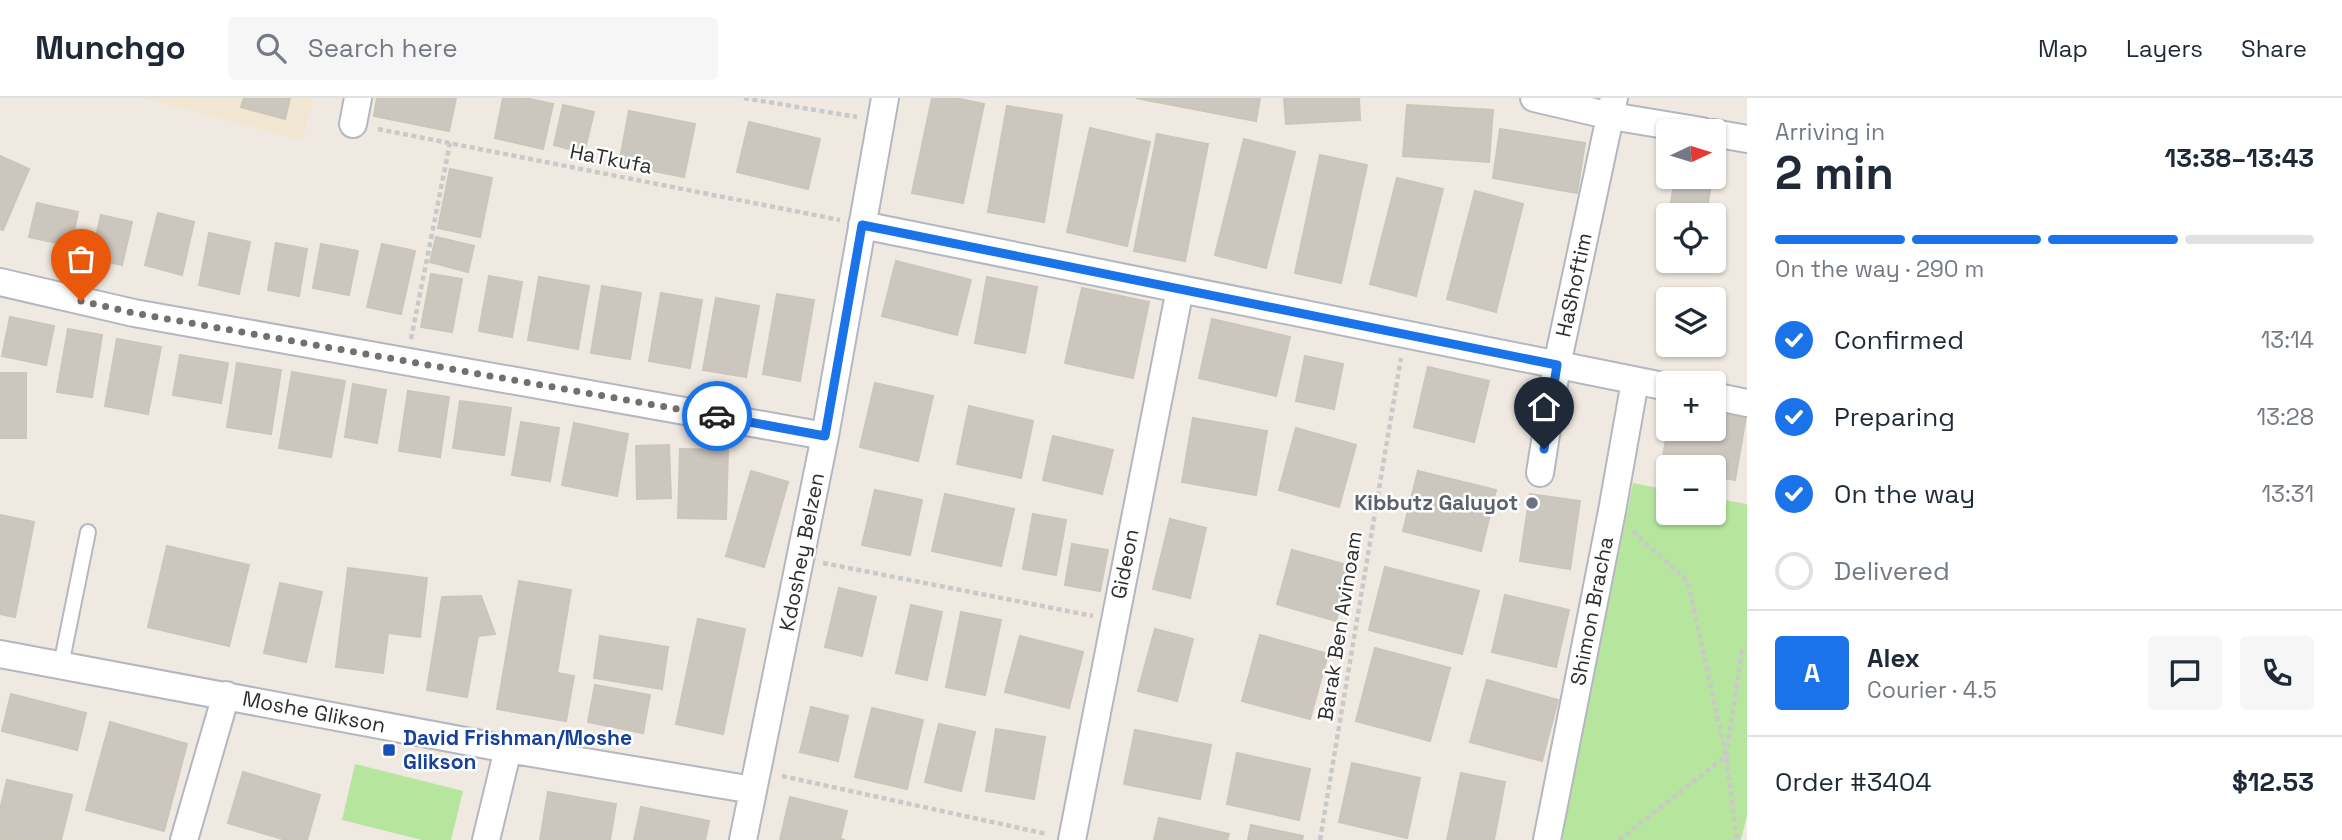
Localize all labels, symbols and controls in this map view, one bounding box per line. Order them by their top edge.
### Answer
search box [228,17,718,80]
text: Munchgo [35,27,186,69]
icon: search [252,29,290,67]
text: Search here [308,31,458,65]
text: Map [2038,33,2088,64]
text: Layers [2126,33,2203,64]
text: Share [2241,33,2307,64]
text: Arriving in [1775,117,1885,147]
north arrow [1656,119,1726,189]
map controls [1656,119,1726,525]
street label: HaTkufa [568,137,655,180]
text: 13:38–13:43 [2164,141,2314,175]
text: 2 min [1775,144,1894,202]
button: locate [1656,203,1726,273]
pin [51,229,111,301]
street label: HaShoftim [1549,230,1598,340]
icon: bag [62,240,100,278]
text: On the way · 290 m [1775,254,1984,284]
button: layers [1656,287,1726,357]
icon: check [1775,321,1813,359]
text: Confirmed [1834,323,1964,357]
text: 13:14 [2261,325,2314,355]
button: + [1656,371,1726,441]
pin [1514,377,1574,449]
courier [682,381,752,451]
icon: home [1525,388,1563,426]
icon: car [698,397,736,435]
icon: check [1775,398,1813,436]
text: Preparing [1834,400,1955,434]
text: 13:28 [2256,402,2314,432]
button: − [1656,455,1726,525]
street label: Kdoshey Belzen [773,470,830,633]
icon: check [1775,475,1813,513]
text: On the way [1834,477,1975,511]
text: 13:31 [2262,479,2314,509]
place label: Kibbutz Galuyot [1354,489,1518,516]
marker: Kibbutz Galuyot [1524,495,1540,511]
street label: Gideon [1105,527,1145,601]
street label: Barak Ben Avinoam [1311,529,1368,723]
street label: Shimon Bracha [1564,534,1619,688]
text: Delivered [1834,554,1950,588]
button: chat [2148,636,2222,710]
button: phone [2240,636,2314,710]
text: Alex [1867,641,1920,675]
text: A [1804,656,1820,690]
text: Courier · 4.5 [1867,675,1997,705]
street label: Moshe Glikson [240,684,388,739]
place label: David Frishman/Moshe Glikson [403,724,632,775]
marker: David Frishman/Moshe Glikson [381,742,397,758]
text: Order #3404 [1775,765,1932,799]
text: $12.53 [2232,765,2314,799]

